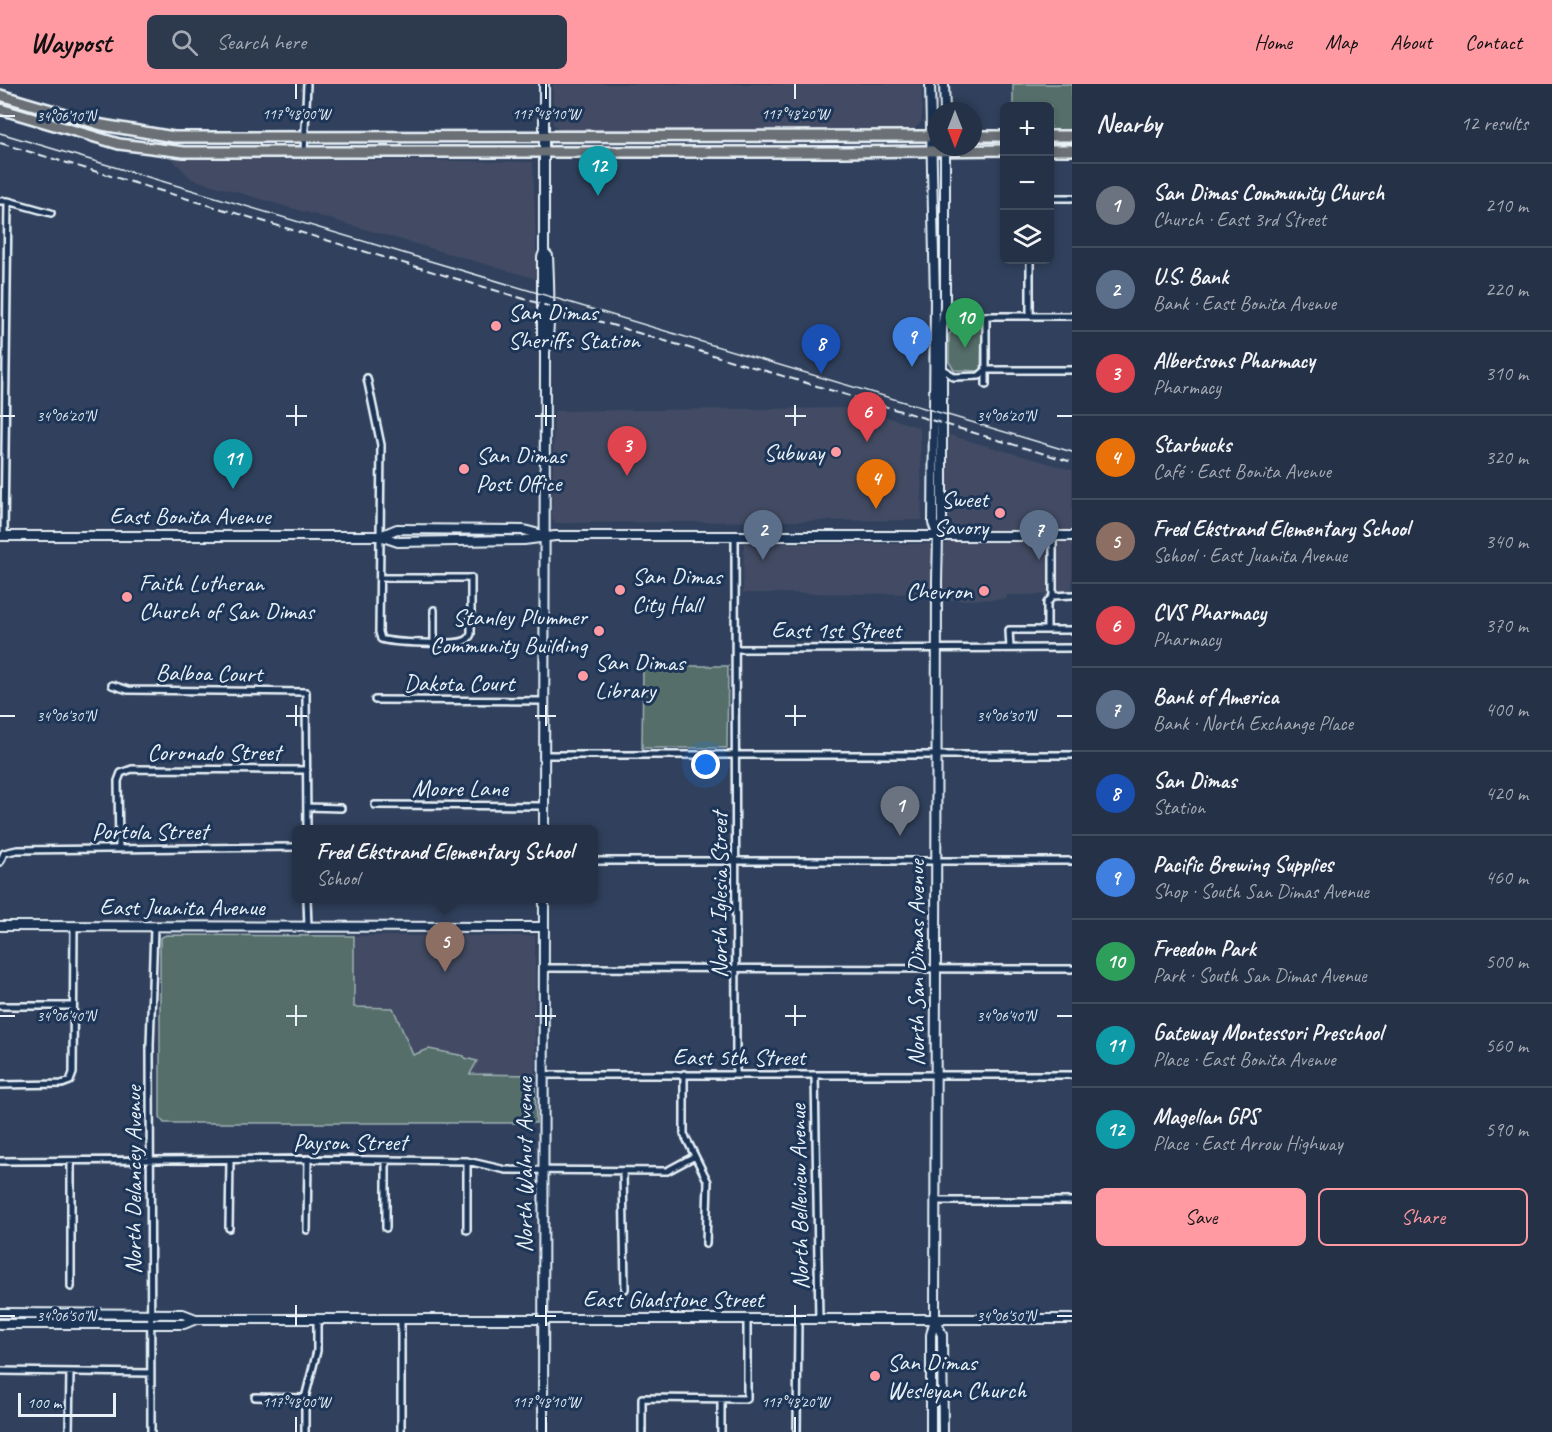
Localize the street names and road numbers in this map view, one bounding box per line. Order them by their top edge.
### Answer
street label: East Bonita Avenue [110,501,273,531]
street label: East 1st Street [771,615,903,645]
street label: Balboa Court [155,657,265,689]
street label: Dakota Court [404,668,516,698]
street label: Coronado Street [147,737,284,767]
street label: Moore Lane [412,773,510,803]
street label: North Iglesia Street [704,809,734,978]
street label: Portola Street [92,816,211,846]
street label: North San Dimas Avenue [901,857,931,1066]
street label: East Juanita Avenue [99,892,267,922]
street label: East 5th Street [673,1042,807,1072]
street label: North Walnut Avenue [509,1075,539,1253]
street label: North Delancey Avenue [118,1084,148,1274]
street label: North Belleview Avenue [782,1102,816,1290]
street label: Payson Street [293,1127,410,1157]
street label: East Gladstone Street [583,1284,765,1314]

